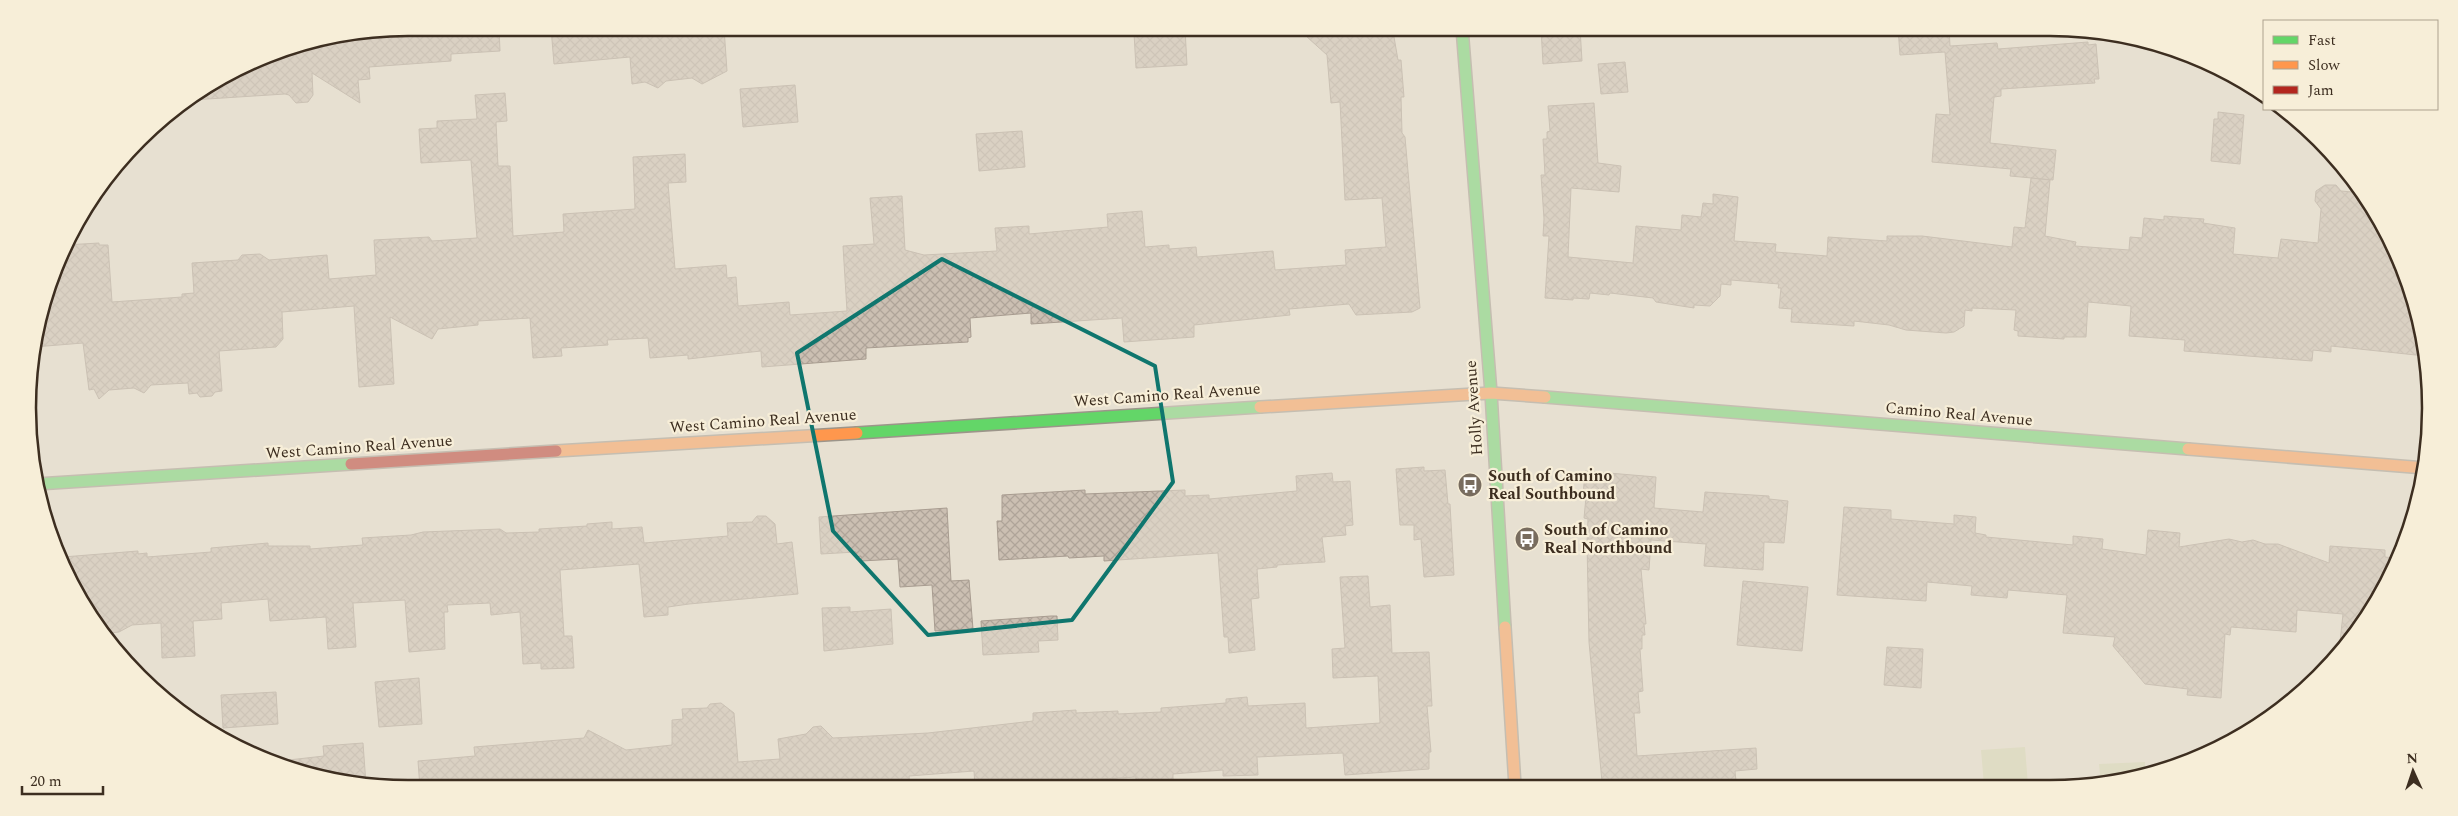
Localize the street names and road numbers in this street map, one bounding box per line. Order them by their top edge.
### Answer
street label: Holly Avenue [1459,360,1489,456]
street label: West Camino Real Avenue [1073,376,1261,414]
street label: Camino Real Avenue [1884,396,2034,432]
street label: West Camino Real Avenue [669,402,857,440]
street label: West Camino Real Avenue [265,428,453,466]

